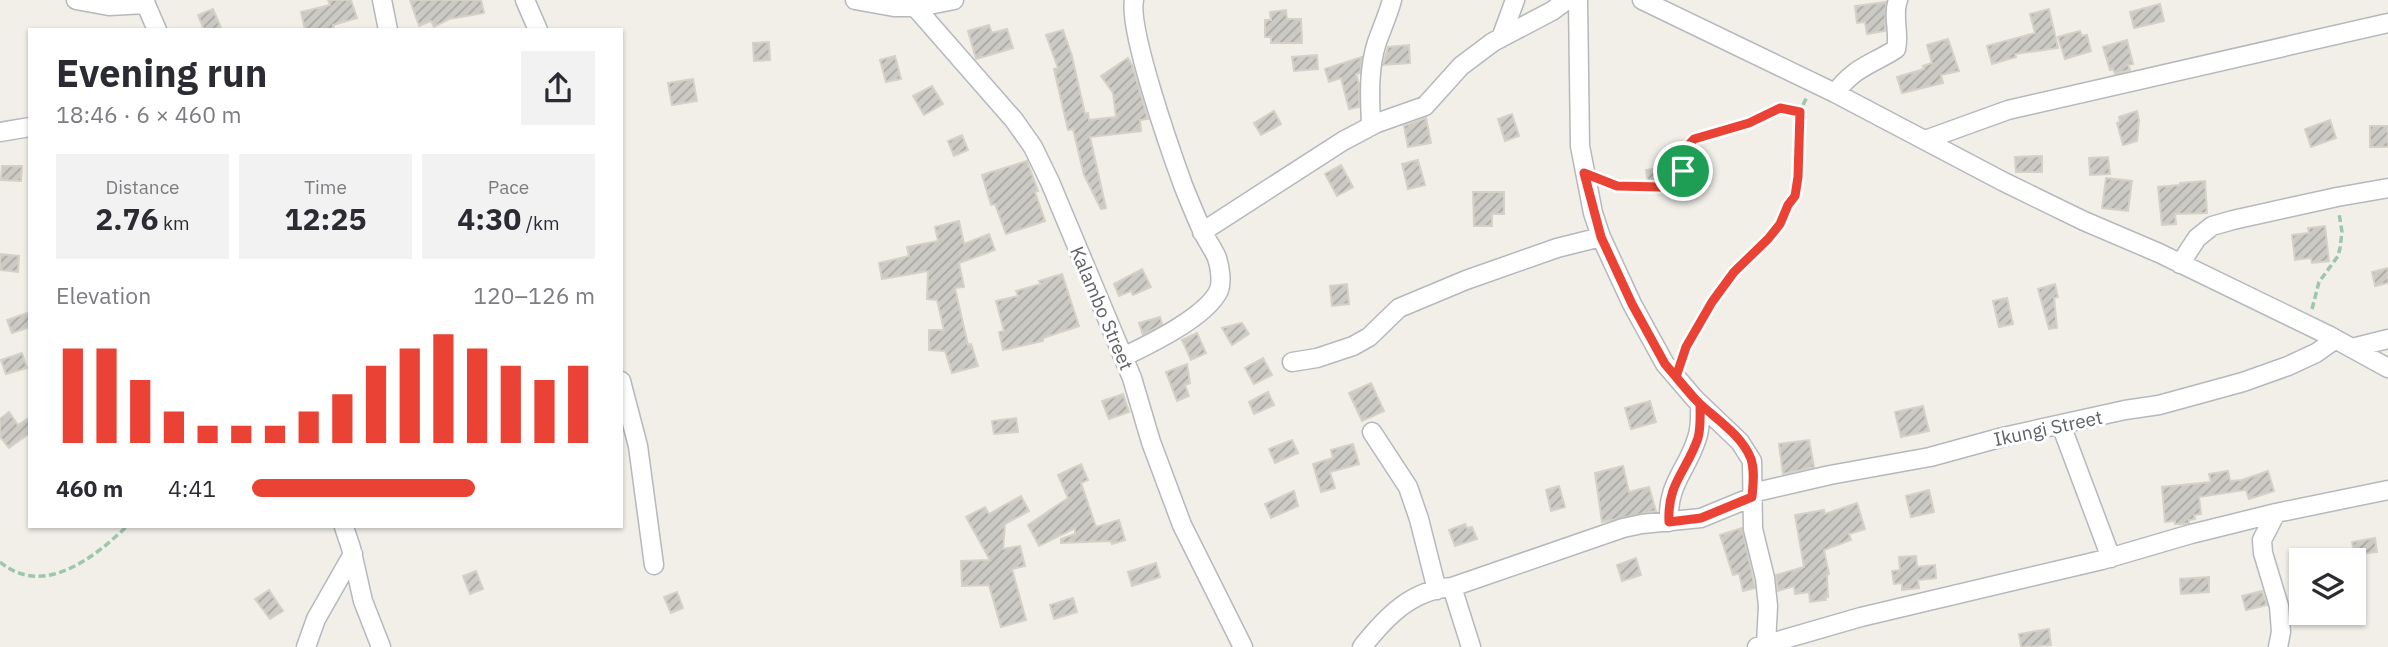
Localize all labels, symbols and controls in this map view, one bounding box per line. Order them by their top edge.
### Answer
text: Evening run [56,48,267,97]
button: share [521,51,595,125]
text: 18:46 · 6 × 460 m [56,99,242,129]
pin [1653,141,1713,201]
icon: arrive [1664,152,1702,190]
text: Distance [105,175,180,199]
text: Time [304,175,347,199]
text: Pace [488,175,529,199]
text: 2.76 [95,199,159,238]
text: 12:25 [285,199,366,238]
text: 4:30 [457,199,521,238]
text: km [159,211,190,235]
text: /km [521,211,560,235]
street label: Kalambo Street [1065,243,1139,373]
text: Elevation [56,280,151,310]
text: 120–126 m [473,280,595,310]
street label: Ikungi Street [1992,405,2104,451]
text: 460 m [56,473,123,503]
text: 4:41 [168,473,216,503]
map controls [2289,548,2366,625]
button: layers [2289,548,2366,625]

